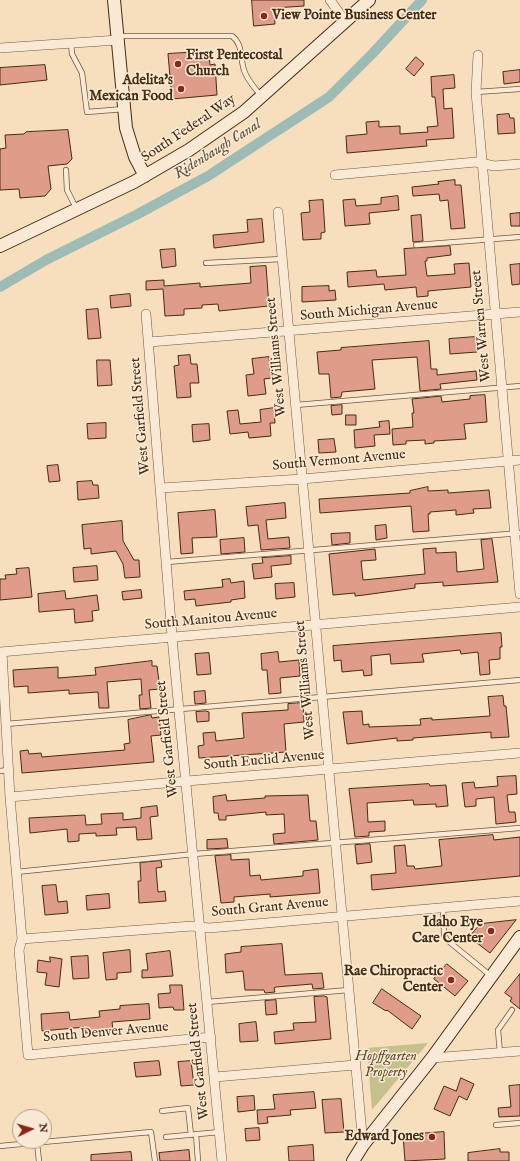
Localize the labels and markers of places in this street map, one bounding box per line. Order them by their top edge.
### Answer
place label: View Pointe Business Center [272,8,436,24]
marker: View Pointe Business Center [259,11,269,21]
place label: First Pentecostal Church [186,48,283,80]
marker: First Pentecostal Church [173,59,183,69]
place label: Adelita's Mexican Food [89,73,173,106]
marker: Adelita's Mexican Food [176,84,186,94]
place label: Idaho Eye Care Center [412,915,483,948]
marker: Idaho Eye Care Center [486,926,496,936]
place label: Rae Chiropractic Center [344,964,443,996]
marker: Rae Chiropractic Center [446,975,456,985]
place label: Edward Jones [344,1129,424,1145]
marker: Edward Jones [427,1132,437,1142]

